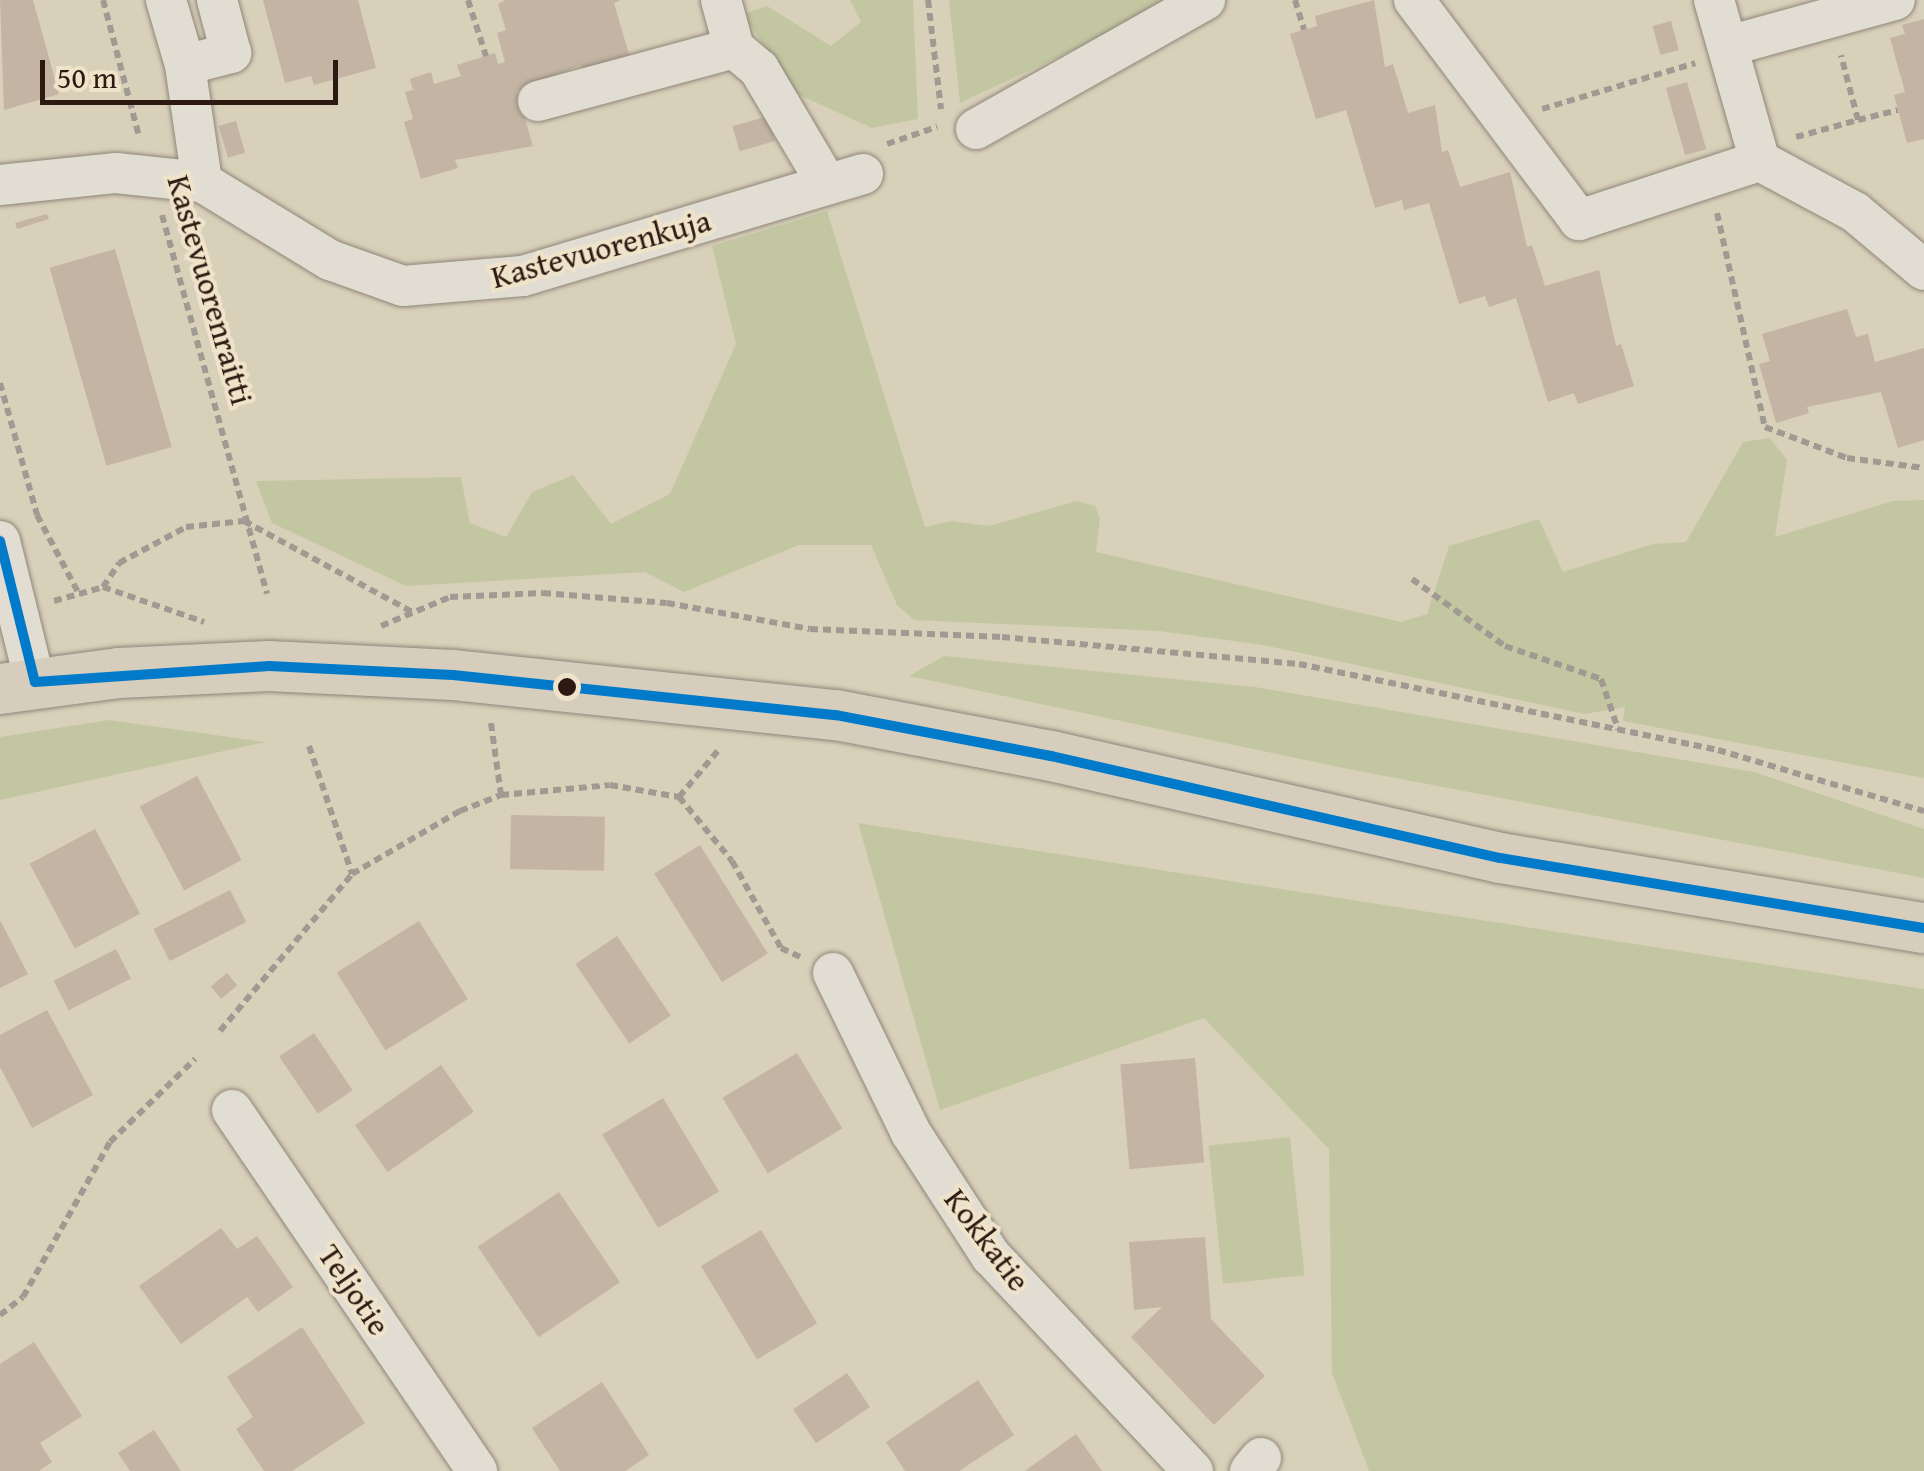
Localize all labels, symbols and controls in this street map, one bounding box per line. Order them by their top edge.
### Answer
scale bar [45,40,342,102]
text: 50 m [57,55,117,99]
street label: Kastevuorenraitti [159,171,261,409]
street label: Kastevuorenkuja [487,201,715,297]
unlabelled marker [557,677,577,697]
street label: Kokkatie [936,1181,1038,1299]
street label: Teljotie [310,1237,398,1343]

